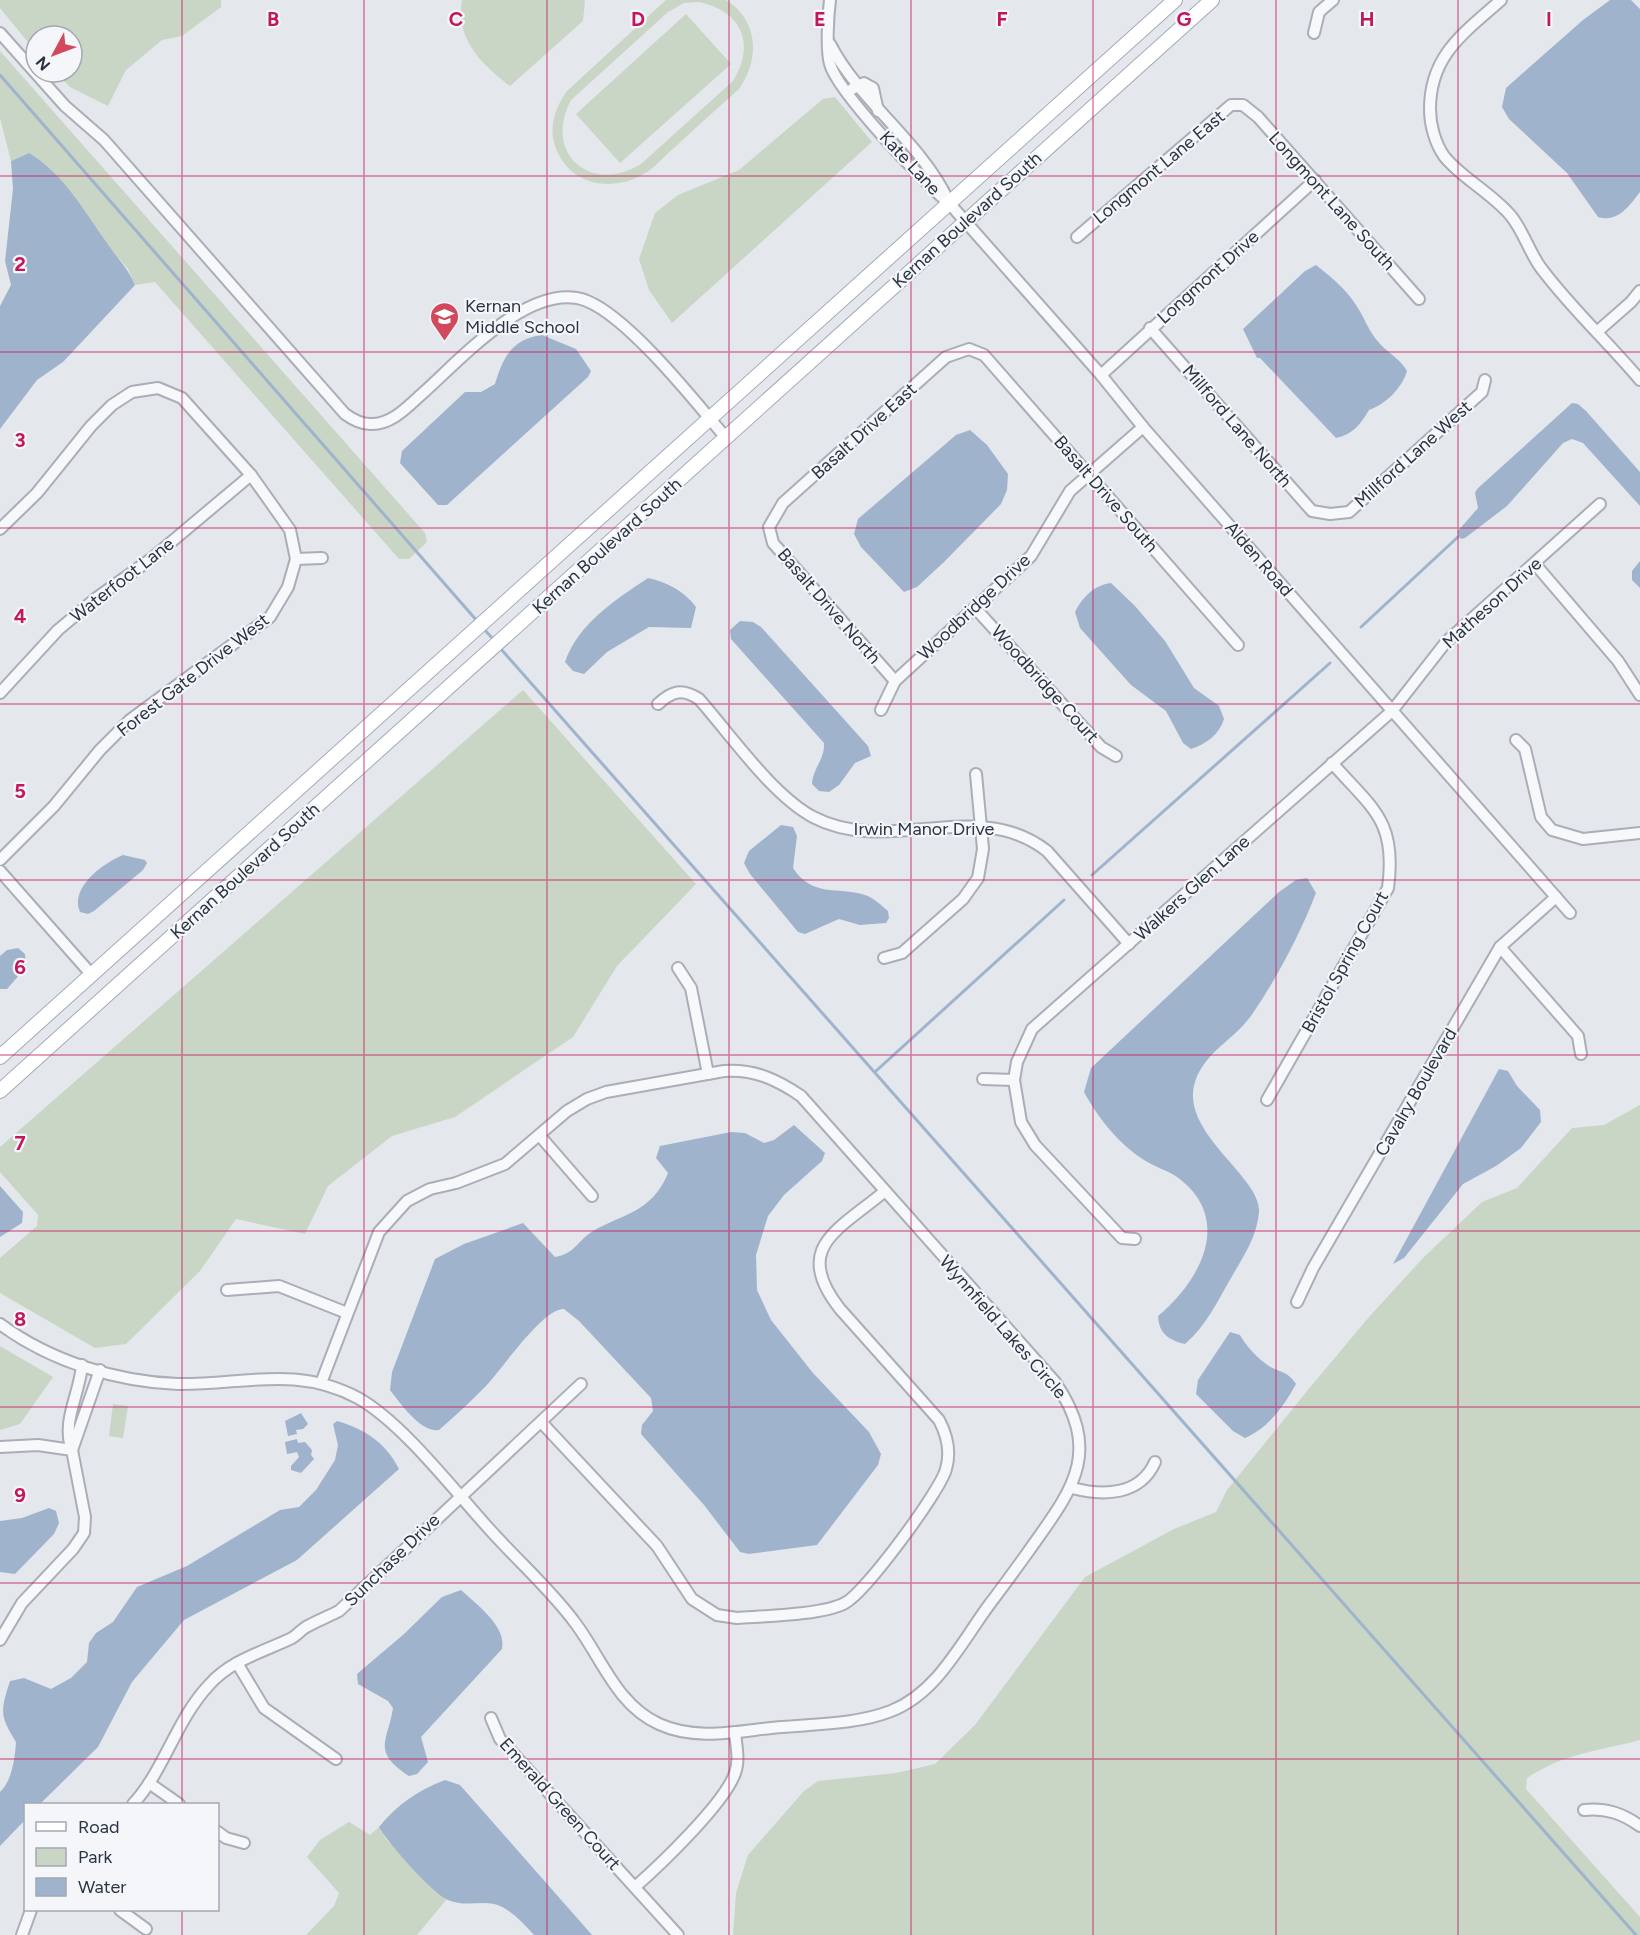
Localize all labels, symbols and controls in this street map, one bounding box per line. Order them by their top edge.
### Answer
text: B [267,7,279,31]
text: C [449,7,463,31]
text: D [631,7,645,31]
text: E [814,7,826,31]
text: F [996,7,1008,31]
text: G [1177,7,1192,31]
text: H [1360,7,1375,31]
text: I [1546,7,1552,31]
north arrow [24,24,84,84]
text: N [32,53,54,74]
street label: Longmont Lane East [1089,105,1230,229]
street label: Kate Lane [875,126,945,200]
street label: Longmont Lane South [1264,127,1400,275]
street label: Kernan Boulevard South [888,147,1046,293]
street label: Longmont Drive [1153,226,1263,328]
text: 2 [14,252,26,276]
place label: Kernan Middle School [465,295,579,338]
school or university icon: Kernan Middle School [428,300,460,342]
street label: Millford Lane North [1178,360,1296,492]
street label: Basalt Drive East [807,378,921,484]
street label: Millford Lane West [1350,396,1476,512]
text: 3 [14,428,26,452]
street label: Basalt Drive South [1049,431,1163,557]
street label: Kernan Boulevard South [528,473,686,619]
street label: Alden Road [1220,517,1298,601]
street label: Waterfoot Lane [66,533,178,627]
street label: Basalt Drive North [773,544,885,668]
street label: Woodbridge Drive [913,549,1035,665]
street label: Matheson Drive [1438,553,1546,653]
text: 4 [14,604,27,628]
street label: Forest Gate Drive West [112,609,274,741]
street label: Woodbridge Court [986,621,1104,747]
text: 5 [14,779,26,803]
street label: Kernan Boulevard South [166,798,324,944]
street label: Irwin Manor Drive [854,818,995,840]
street label: Walkers Glen Lane [1130,830,1254,945]
street label: Bristol Spring Court [1297,887,1393,1037]
text: 6 [14,955,26,979]
street label: Cavalry Boulevard [1370,1024,1462,1160]
text: 7 [14,1131,26,1155]
street label: Wynnfield Lakes Circle [935,1251,1071,1403]
text: 8 [14,1307,26,1331]
text: 9 [14,1483,26,1507]
street label: Sunchase Drive [340,1509,445,1611]
street label: Emerald Green Court [495,1733,625,1875]
legend [24,1803,219,1911]
text: Road [78,1816,119,1838]
text: Park [78,1846,113,1868]
text: Water [78,1876,126,1898]

